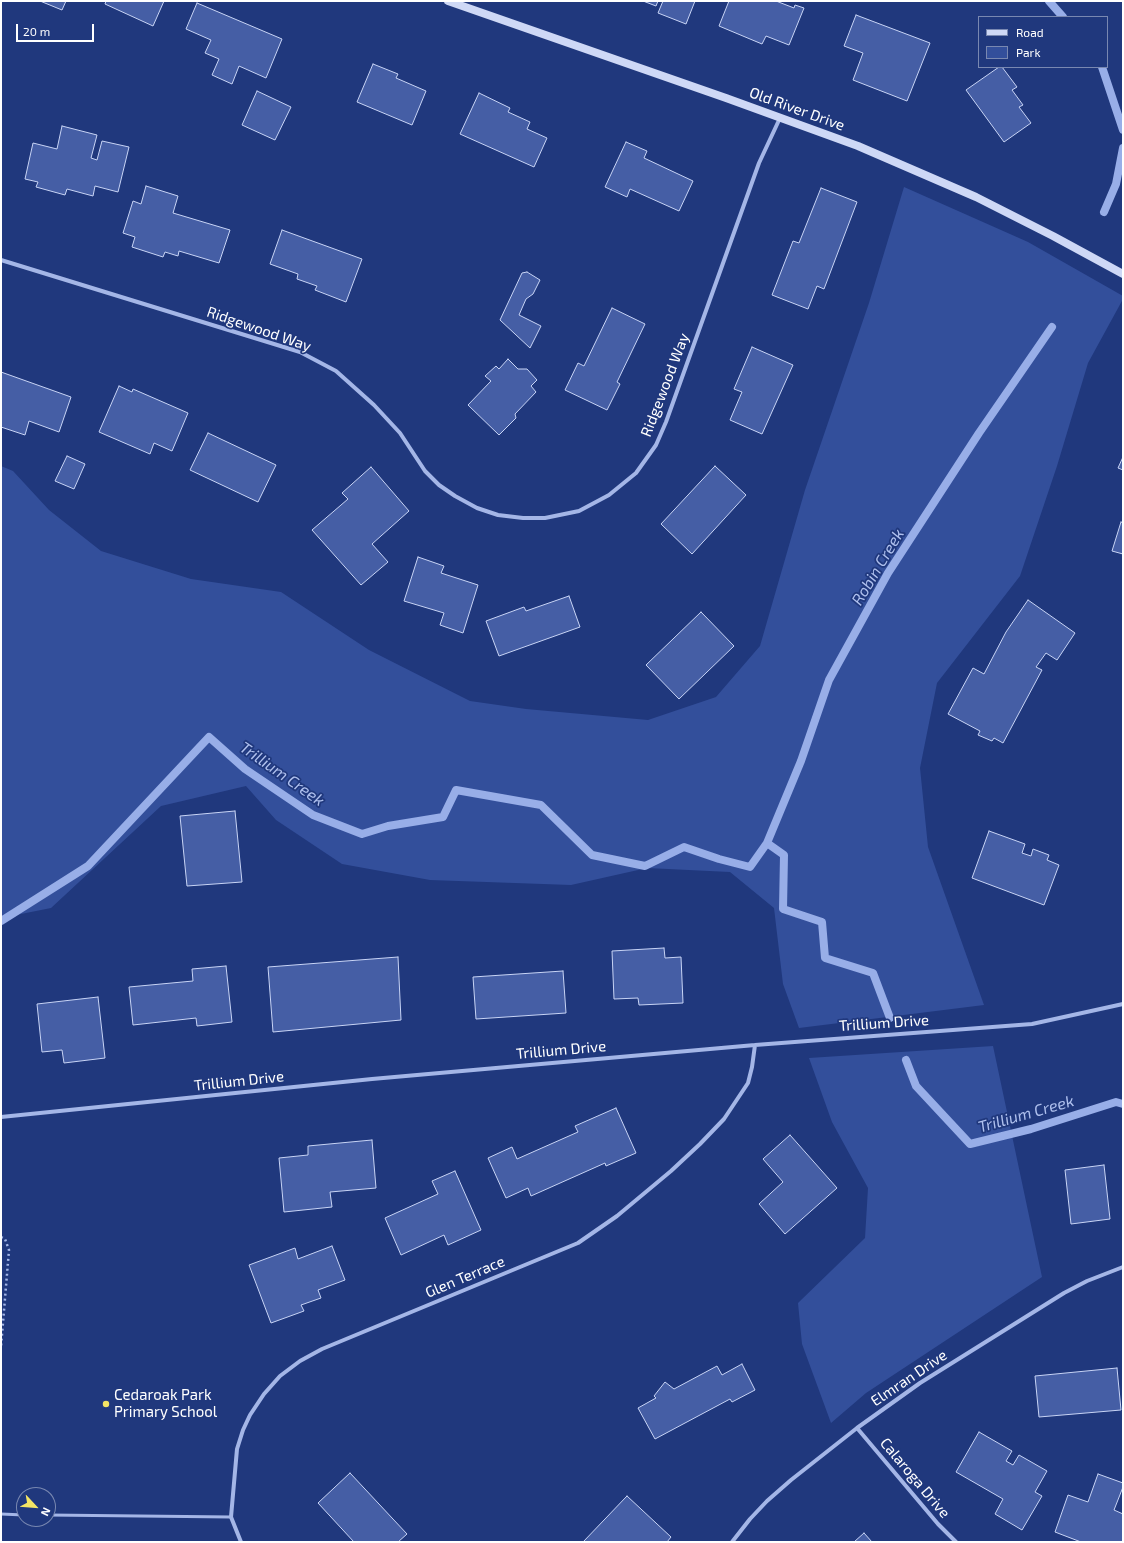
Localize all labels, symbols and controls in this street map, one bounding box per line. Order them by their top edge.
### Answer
scale bar [18,16,96,42]
legend [978,16,1108,68]
text: 20 m [23,24,50,38]
text: Road [1016,25,1044,39]
text: Park [1016,45,1041,59]
street label: Old River Drive [747,83,847,135]
street label: Ridgewood Way [204,303,314,355]
street label: Ridgewood Way [637,331,693,439]
water label: Robin Creek [848,525,908,609]
water label: Trillium Creek [236,738,328,810]
street label: Trillium Drive [838,1011,930,1035]
street label: Trillium Drive [515,1037,607,1063]
street label: Trillium Drive [193,1067,285,1095]
water label: Trillium Creek [976,1091,1076,1137]
street label: Glen Terrace [423,1252,507,1302]
street label: Elmran Drive [868,1346,950,1410]
place label: Cedaroak Park Primary School [114,1386,217,1421]
marker: Cedaroak Park Primary School [101,1399,111,1409]
street label: Calaroga Drive [876,1434,954,1522]
north arrow [16,1487,56,1527]
text: N [39,1506,54,1518]

